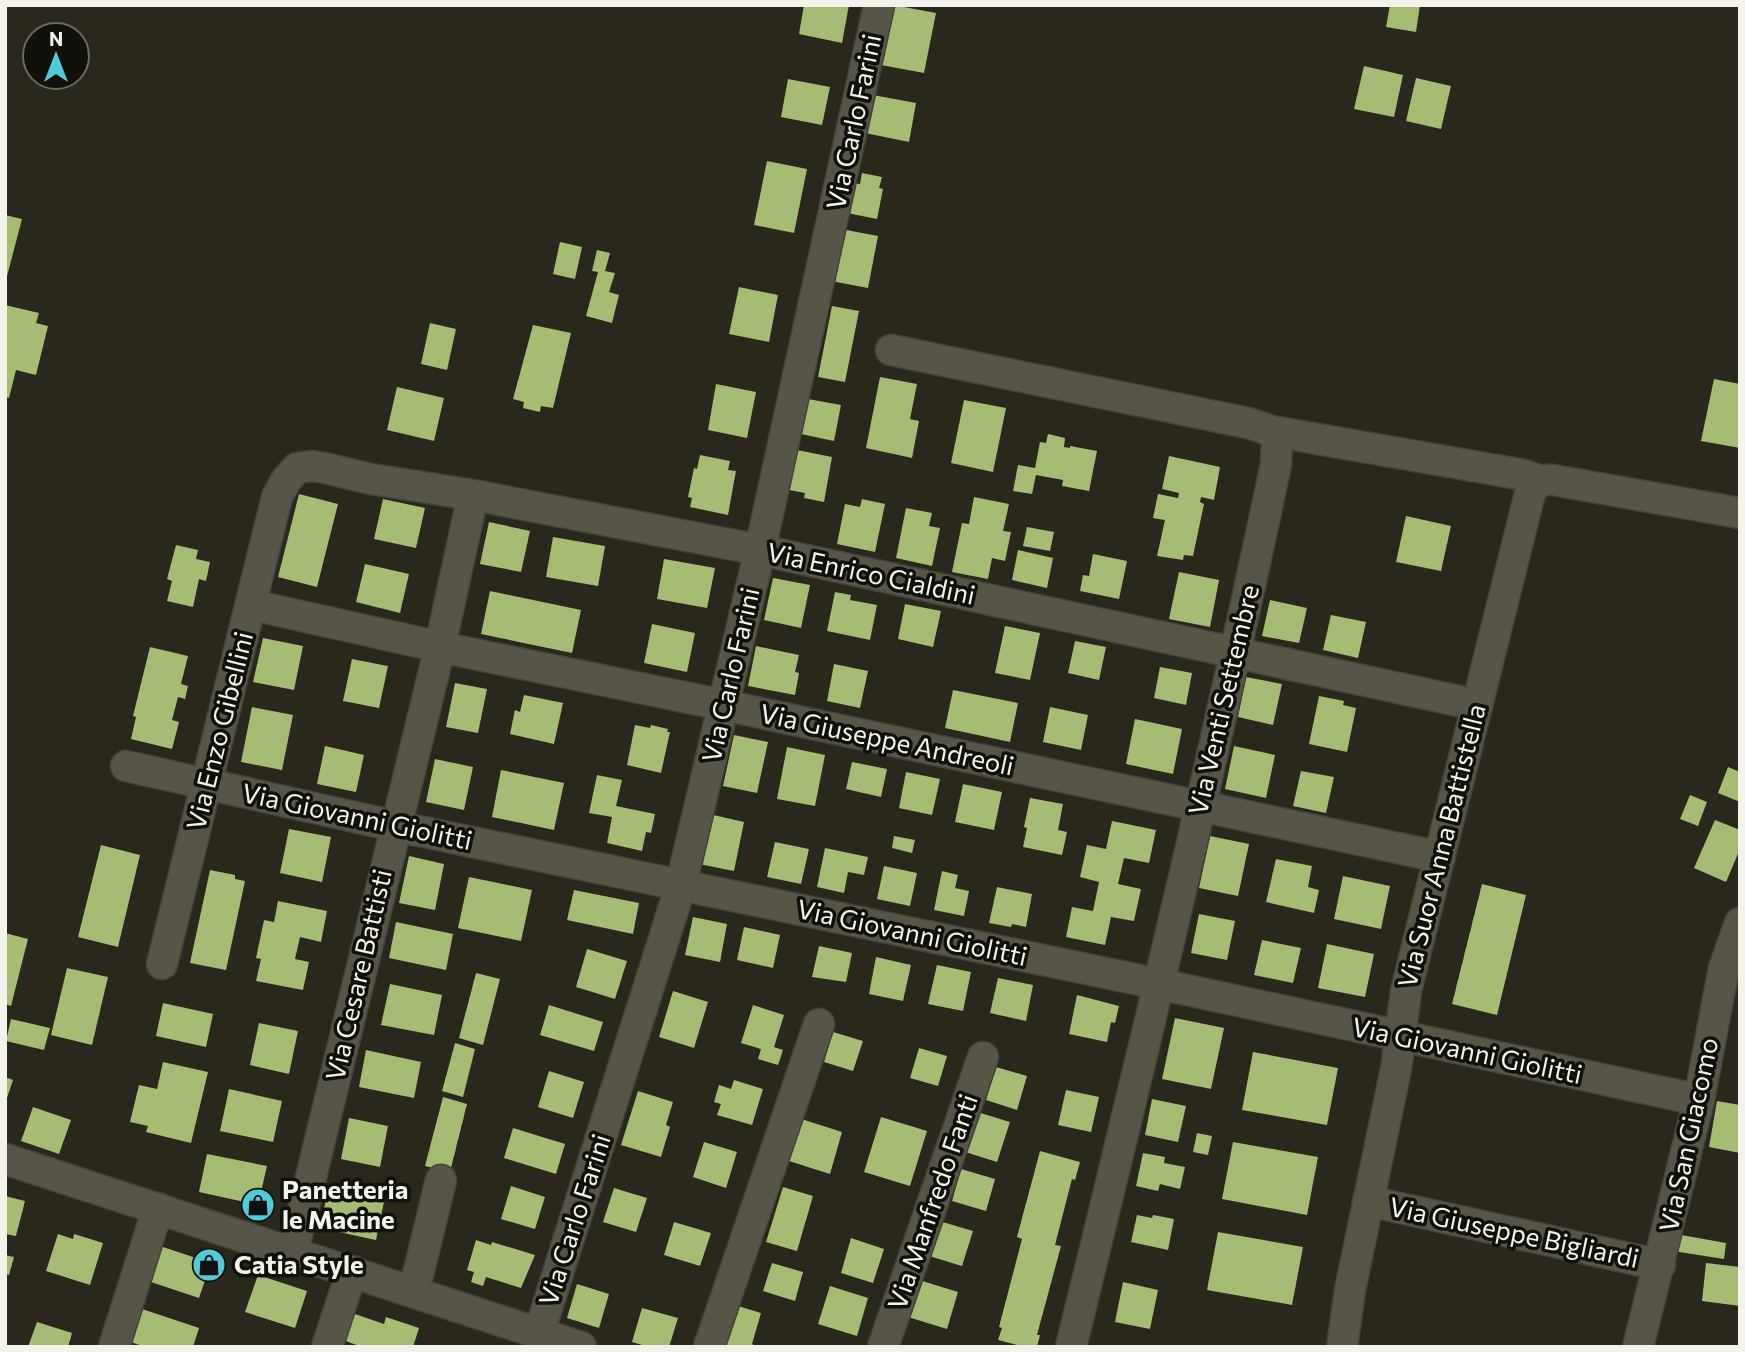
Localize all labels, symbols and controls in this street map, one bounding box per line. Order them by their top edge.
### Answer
north arrow [21,21,91,91]
text: N [49,27,63,50]
street label: Via Carlo Farini [819,31,886,212]
street label: Via Enrico Cialdini [764,535,978,610]
street label: Via Venti Settembre [1181,581,1264,818]
street label: Via Carlo Farini [694,584,765,765]
street label: Via Enzo Gibellini [179,628,258,833]
street label: Via Giuseppe Andreoli [758,696,1017,781]
street label: Via Suor Anna Battistella [1390,701,1491,991]
street label: Via Giovanni Giolitti [239,776,475,855]
street label: Via Cesare Battisti [318,866,397,1083]
street label: Via Giovanni Giolitti [794,892,1030,971]
street label: Via Giovanni Giolitti [1349,1010,1585,1089]
street label: Via San Giacomo [1652,1035,1723,1235]
street label: Via Manfredo Fanti [880,1090,983,1313]
street label: Via Carlo Farini [531,1130,616,1309]
place label: Panetteria le Macine [282,1173,408,1234]
shop icon: Panetteria le Macine [239,1186,277,1224]
street label: Via Giuseppe Bigliardi [1387,1190,1642,1273]
shop icon: Catia Style [190,1246,228,1284]
place label: Catia Style [234,1248,364,1279]

